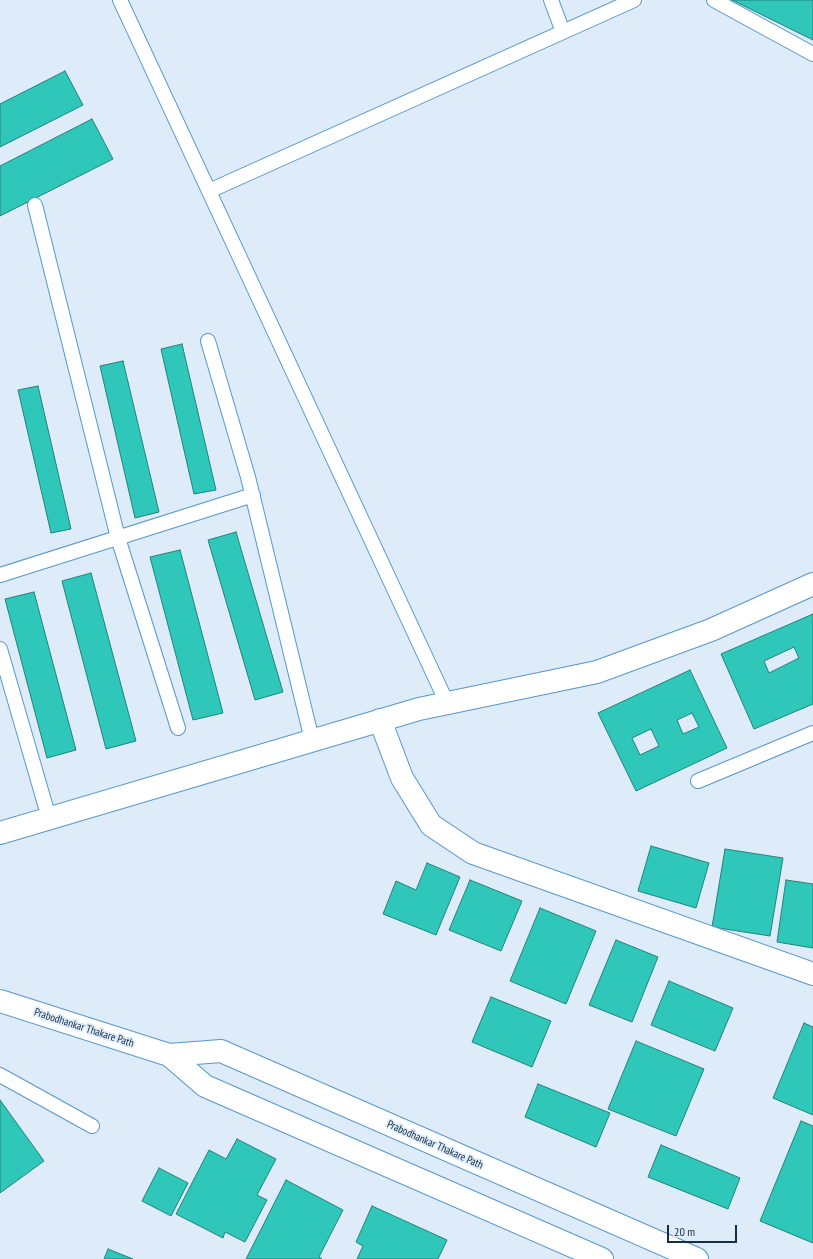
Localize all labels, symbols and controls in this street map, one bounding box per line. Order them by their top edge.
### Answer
street label: Prabodhankar Thakare Path [32,1006,136,1050]
street label: Prabodhankar Thakare Path [385,1118,485,1172]
scale bar [669,1217,739,1243]
text: 20 m [674,1224,695,1239]

